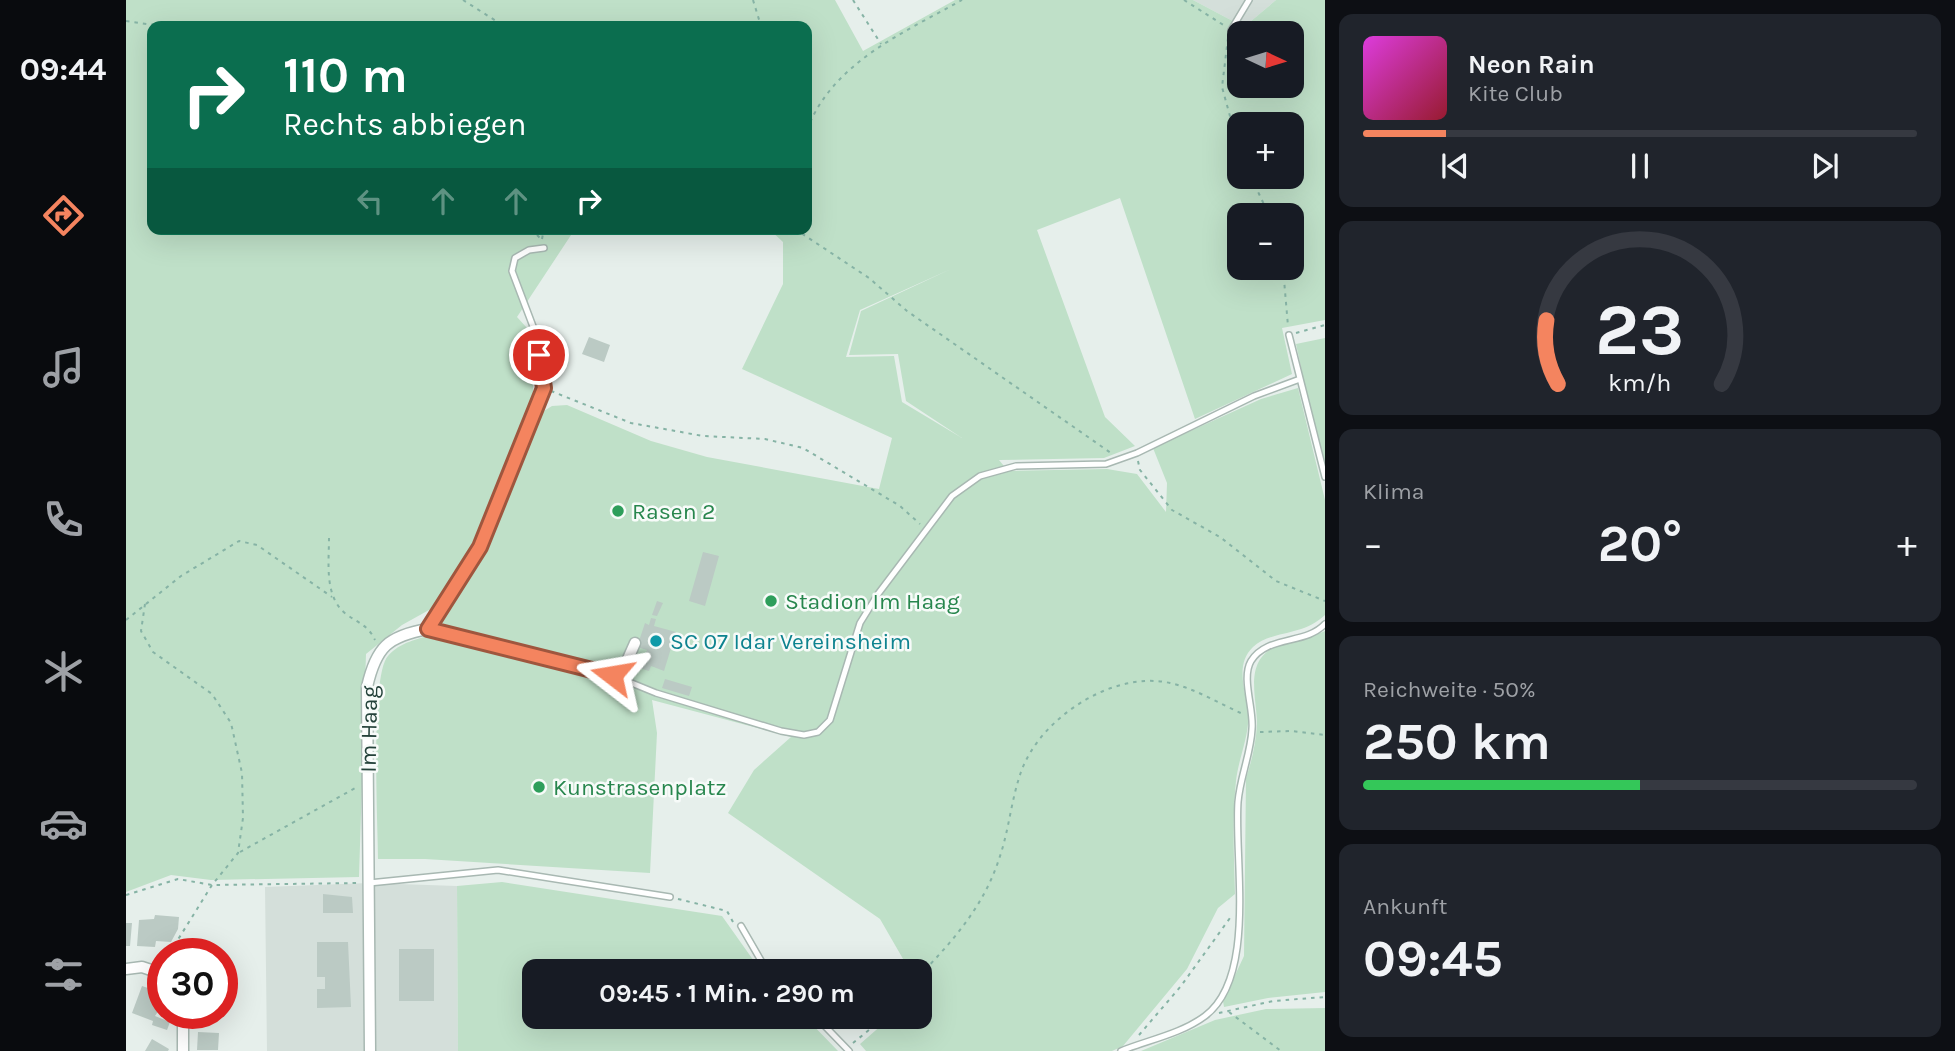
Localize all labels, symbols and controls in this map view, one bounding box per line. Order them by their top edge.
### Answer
north arrow [1227,21,1304,98]
map controls [1227,21,1304,280]
text: 110 m [283,47,408,104]
icon: right [168,49,259,140]
text: Neon Rain [1468,49,1595,80]
text: 09:44 [20,51,106,88]
text: Kite Club [1468,80,1563,107]
text: Rechts abbiegen [283,106,527,143]
button: + [1227,112,1304,189]
icon: previous [1436,147,1474,185]
icon: pause [1621,147,1659,185]
icon: next [1806,147,1844,185]
icon: left [351,182,389,220]
icon: ahead [424,182,462,220]
icon: ahead [497,182,535,220]
icon: right [570,182,608,220]
icon: directions [39,191,88,240]
button: − [1227,203,1304,280]
text: 23 [1595,288,1685,373]
pin [509,325,569,385]
icon: arrive [520,336,558,374]
icon: music [39,343,88,392]
text: km/h [1608,368,1672,397]
text: Klima [1363,478,1424,505]
icon: phone [39,495,88,544]
place label: Rasen 2 [632,498,715,525]
marker: Rasen 2 [610,503,626,519]
text: 20° [1598,513,1682,574]
text: − [1363,522,1383,567]
text: + [1897,522,1917,567]
place label: Stadion Im Haag [785,588,960,615]
marker: Stadion Im Haag [763,593,779,609]
place label: SC 07 Idar Vereinsheim [670,628,911,655]
marker: SC 07 Idar Vereinsheim [648,633,664,649]
position arrow [575,638,649,712]
icon: climate [39,647,88,696]
text: Reichweite · 50% [1363,676,1536,703]
street label: Im Haag [355,685,383,773]
text: 250 km [1363,711,1551,772]
place label: Kunstrasenplatz [553,774,726,801]
marker: Kunstrasenplatz [531,779,547,795]
icon: car [39,799,88,848]
text: Ankunft [1363,893,1447,920]
text: 09:45 [1363,928,1503,989]
speed limit sign: 30 [147,938,238,1029]
icon: filters [39,950,88,999]
text: 09:45 · 1 Min. · 290 m [599,978,855,1009]

